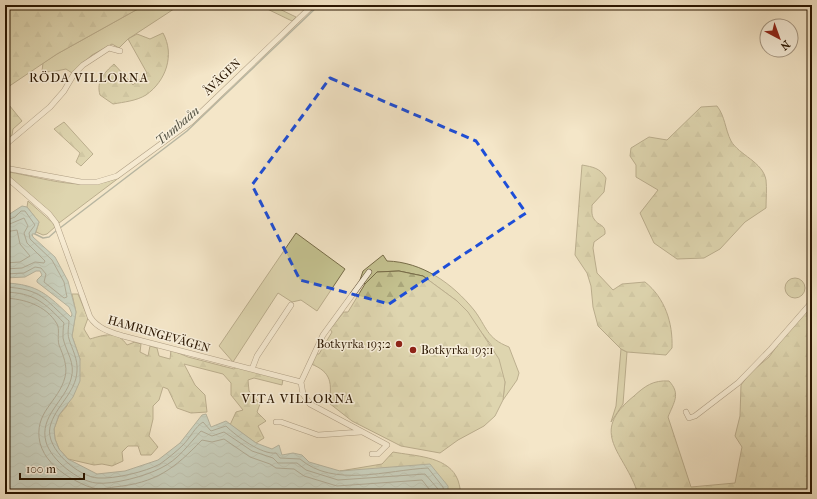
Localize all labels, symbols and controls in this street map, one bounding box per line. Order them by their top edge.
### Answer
north arrow [759,18,799,58]
text: N [777,38,793,53]
street label: ÅVÄGEN [199,55,244,99]
district label: RÖDA VILLORNA [29,70,149,85]
water label: Tumbaån [152,103,202,148]
street label: HAMRINGEVÄGEN [106,312,212,355]
place label: Botkyrka 193:2 [316,337,391,351]
marker: Botkyrka 193:2 [394,339,404,349]
place label: Botkyrka 193:1 [421,343,494,357]
marker: Botkyrka 193:1 [408,345,418,355]
district label: VITA VILLORNA [240,391,355,406]
scale bar [20,455,84,481]
text: 100 m [26,462,56,476]

